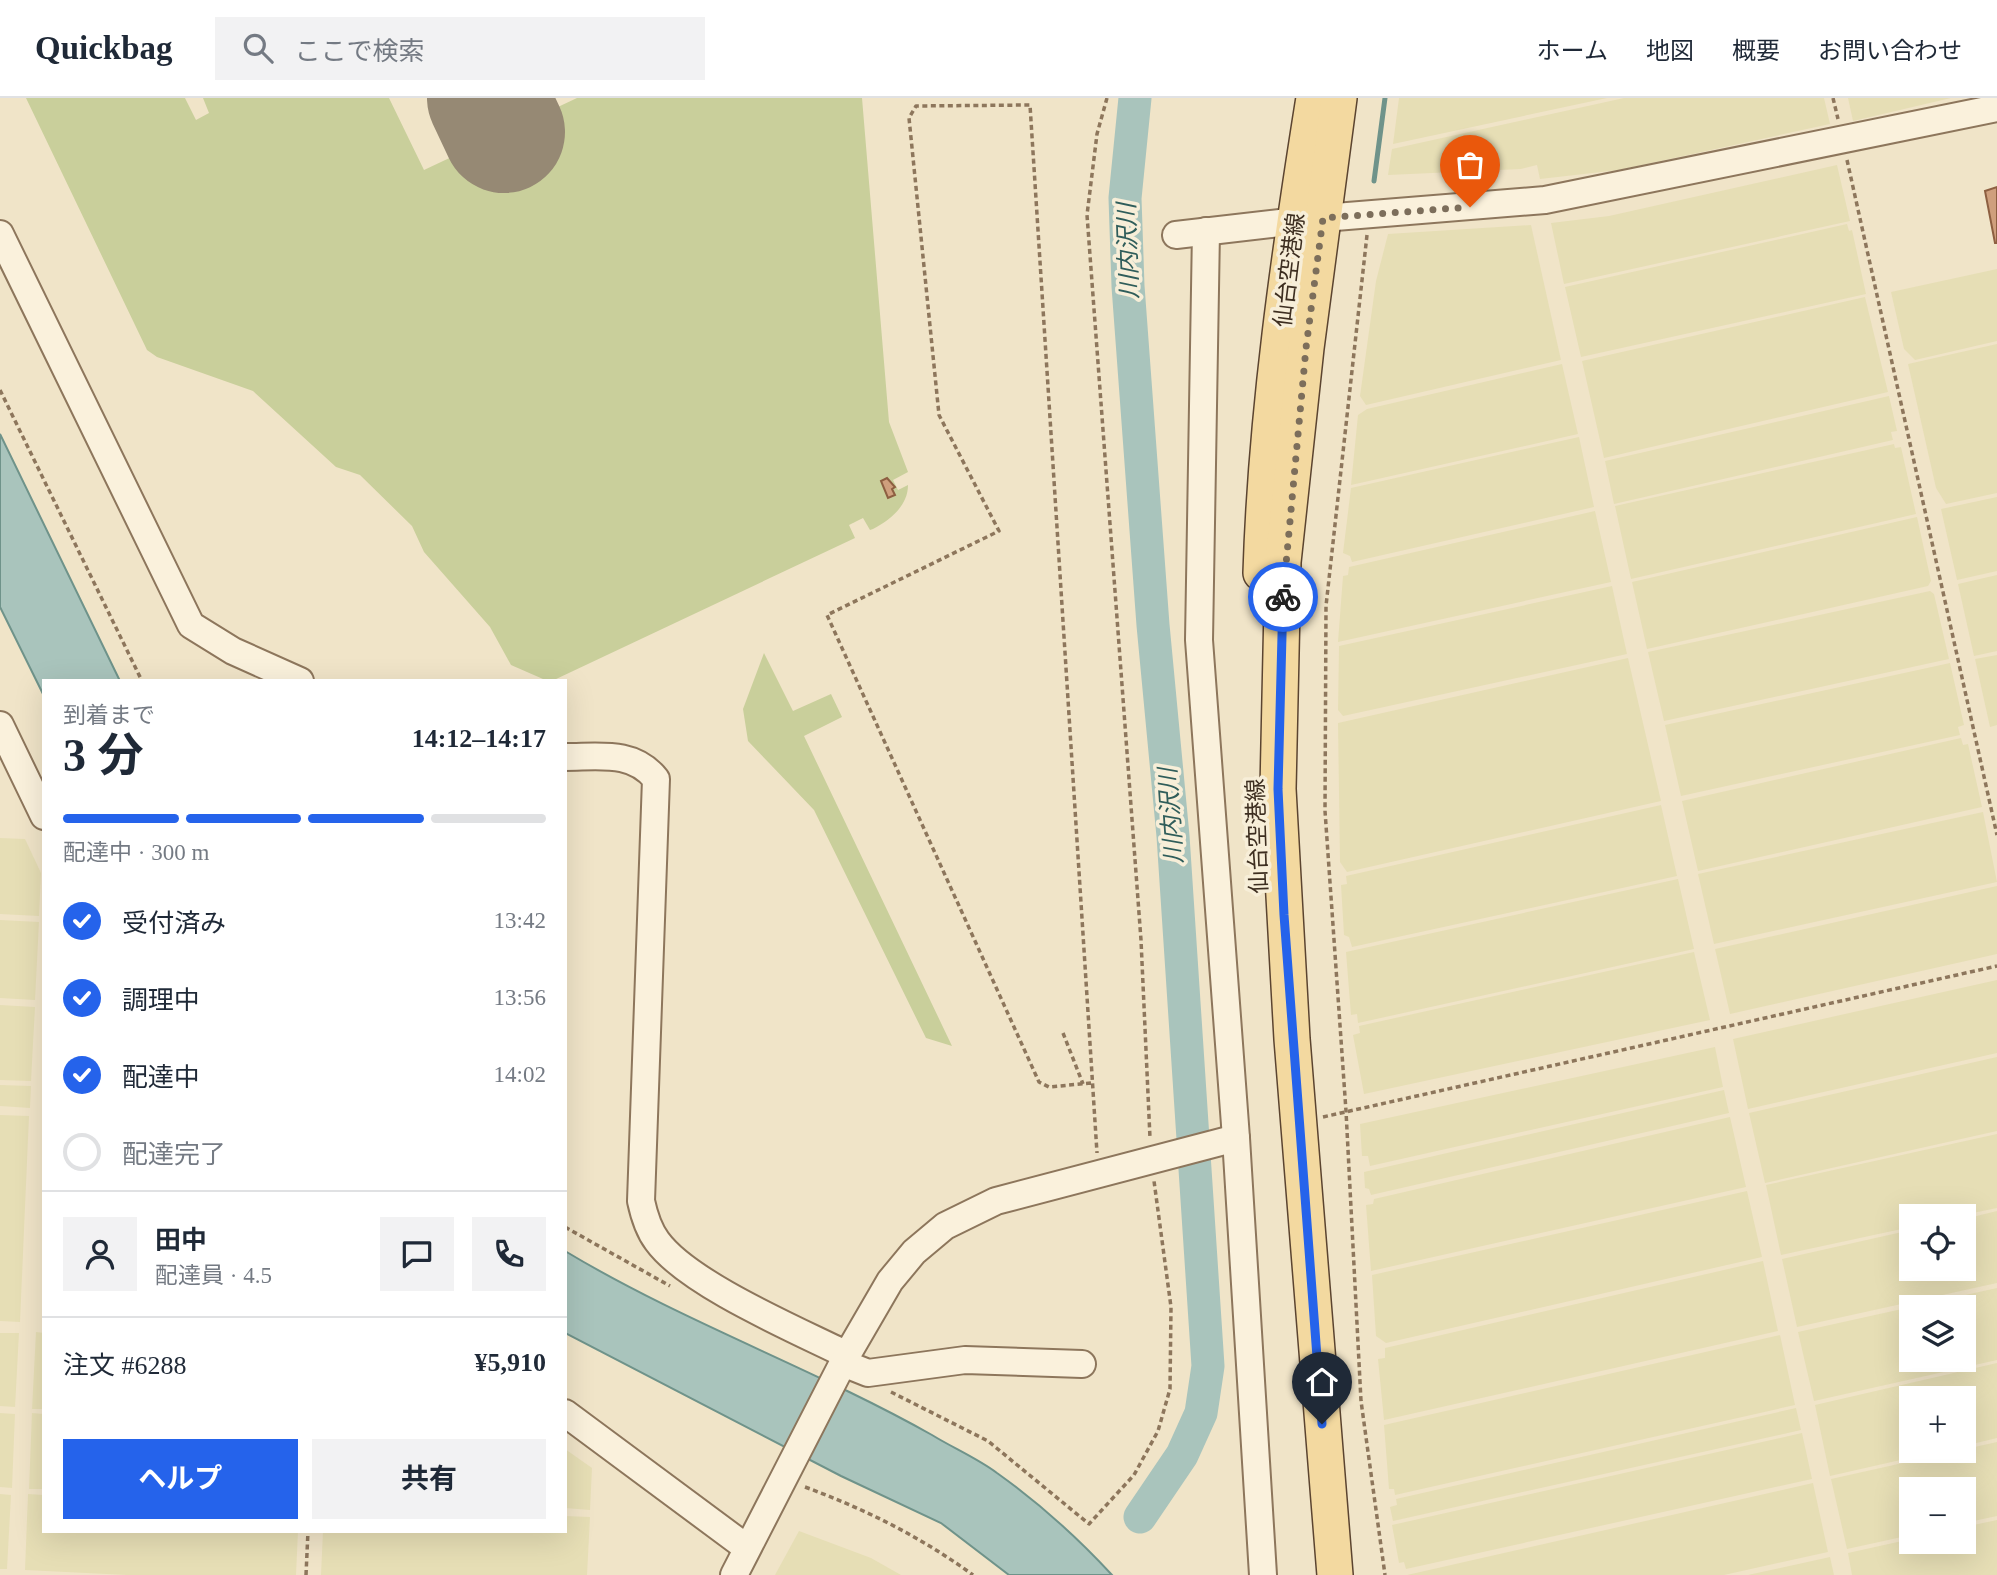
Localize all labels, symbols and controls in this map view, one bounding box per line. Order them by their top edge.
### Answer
search box [215,17,705,80]
icon: search [239,29,277,67]
text: Quickbag [35,30,173,66]
text: ここで検索 [295,37,425,66]
text: ホーム [1537,38,1608,64]
text: 地図 [1646,38,1694,64]
text: 概要 [1732,38,1780,64]
text: お問い合わせ [1818,38,1962,64]
pin [1440,135,1500,207]
icon: bag [1451,146,1489,184]
water label: 川内沢川 [1113,200,1143,299]
street label: 仙台空港線 [1270,211,1309,329]
courier [1248,562,1318,632]
icon: bike [1264,578,1302,616]
text: 到着まで [63,703,155,728]
text: 14:12–14:17 [412,724,546,753]
text: 3 分 [63,730,144,781]
water label: 川内沢川 [1154,764,1187,865]
street label: 仙台空港線 [1243,778,1272,894]
text: 配達中 · 300 m [63,840,209,865]
icon: check [63,902,101,940]
text: 13:42 [494,908,546,933]
text: 受付済み [122,909,226,938]
icon: check [63,979,101,1017]
text: 13:56 [494,985,546,1010]
text: 調理中 [122,986,200,1015]
icon: check [63,1056,101,1094]
text: 14:02 [494,1062,546,1087]
text: 配達中 [122,1063,200,1092]
text: 配達完了 [122,1140,226,1169]
map controls [1899,1204,1976,1554]
button: locate [1899,1204,1976,1281]
button: person [63,1217,137,1291]
button: chat [380,1217,454,1291]
button: phone [472,1217,546,1291]
text: 田中 [155,1226,207,1255]
text: 配達員 · 4.5 [155,1263,272,1288]
button: layers [1899,1295,1976,1372]
text: ¥5,910 [475,1348,546,1377]
text: 注文 #6288 [63,1351,187,1380]
pin [1292,1352,1352,1424]
icon: home [1303,1363,1341,1401]
button: + [1899,1386,1976,1463]
button: ヘルプ [63,1439,298,1519]
button: 共有 [312,1439,546,1519]
button: − [1899,1477,1976,1554]

